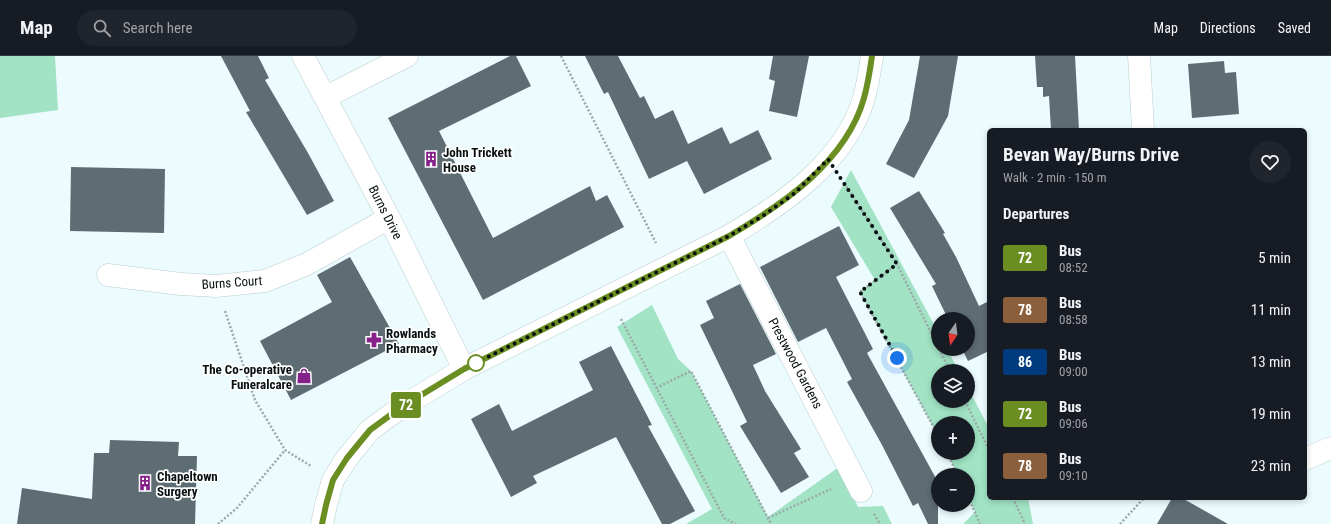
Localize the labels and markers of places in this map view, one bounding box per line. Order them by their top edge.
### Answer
place label: John Trickett House [443,145,512,175]
building icon: John Trickett House [422,150,440,168]
place label: Rowlands Pharmacy [386,326,438,356]
pharmacy icon: Rowlands Pharmacy [365,331,383,349]
unlabelled marker [467,354,485,372]
place label: The Co-operative Funeralcare [202,362,292,392]
shop icon: The Co-operative Funeralcare [295,367,313,385]
place label: Chapeltown Surgery [157,469,218,499]
building icon: Chapeltown Surgery [136,474,154,492]

